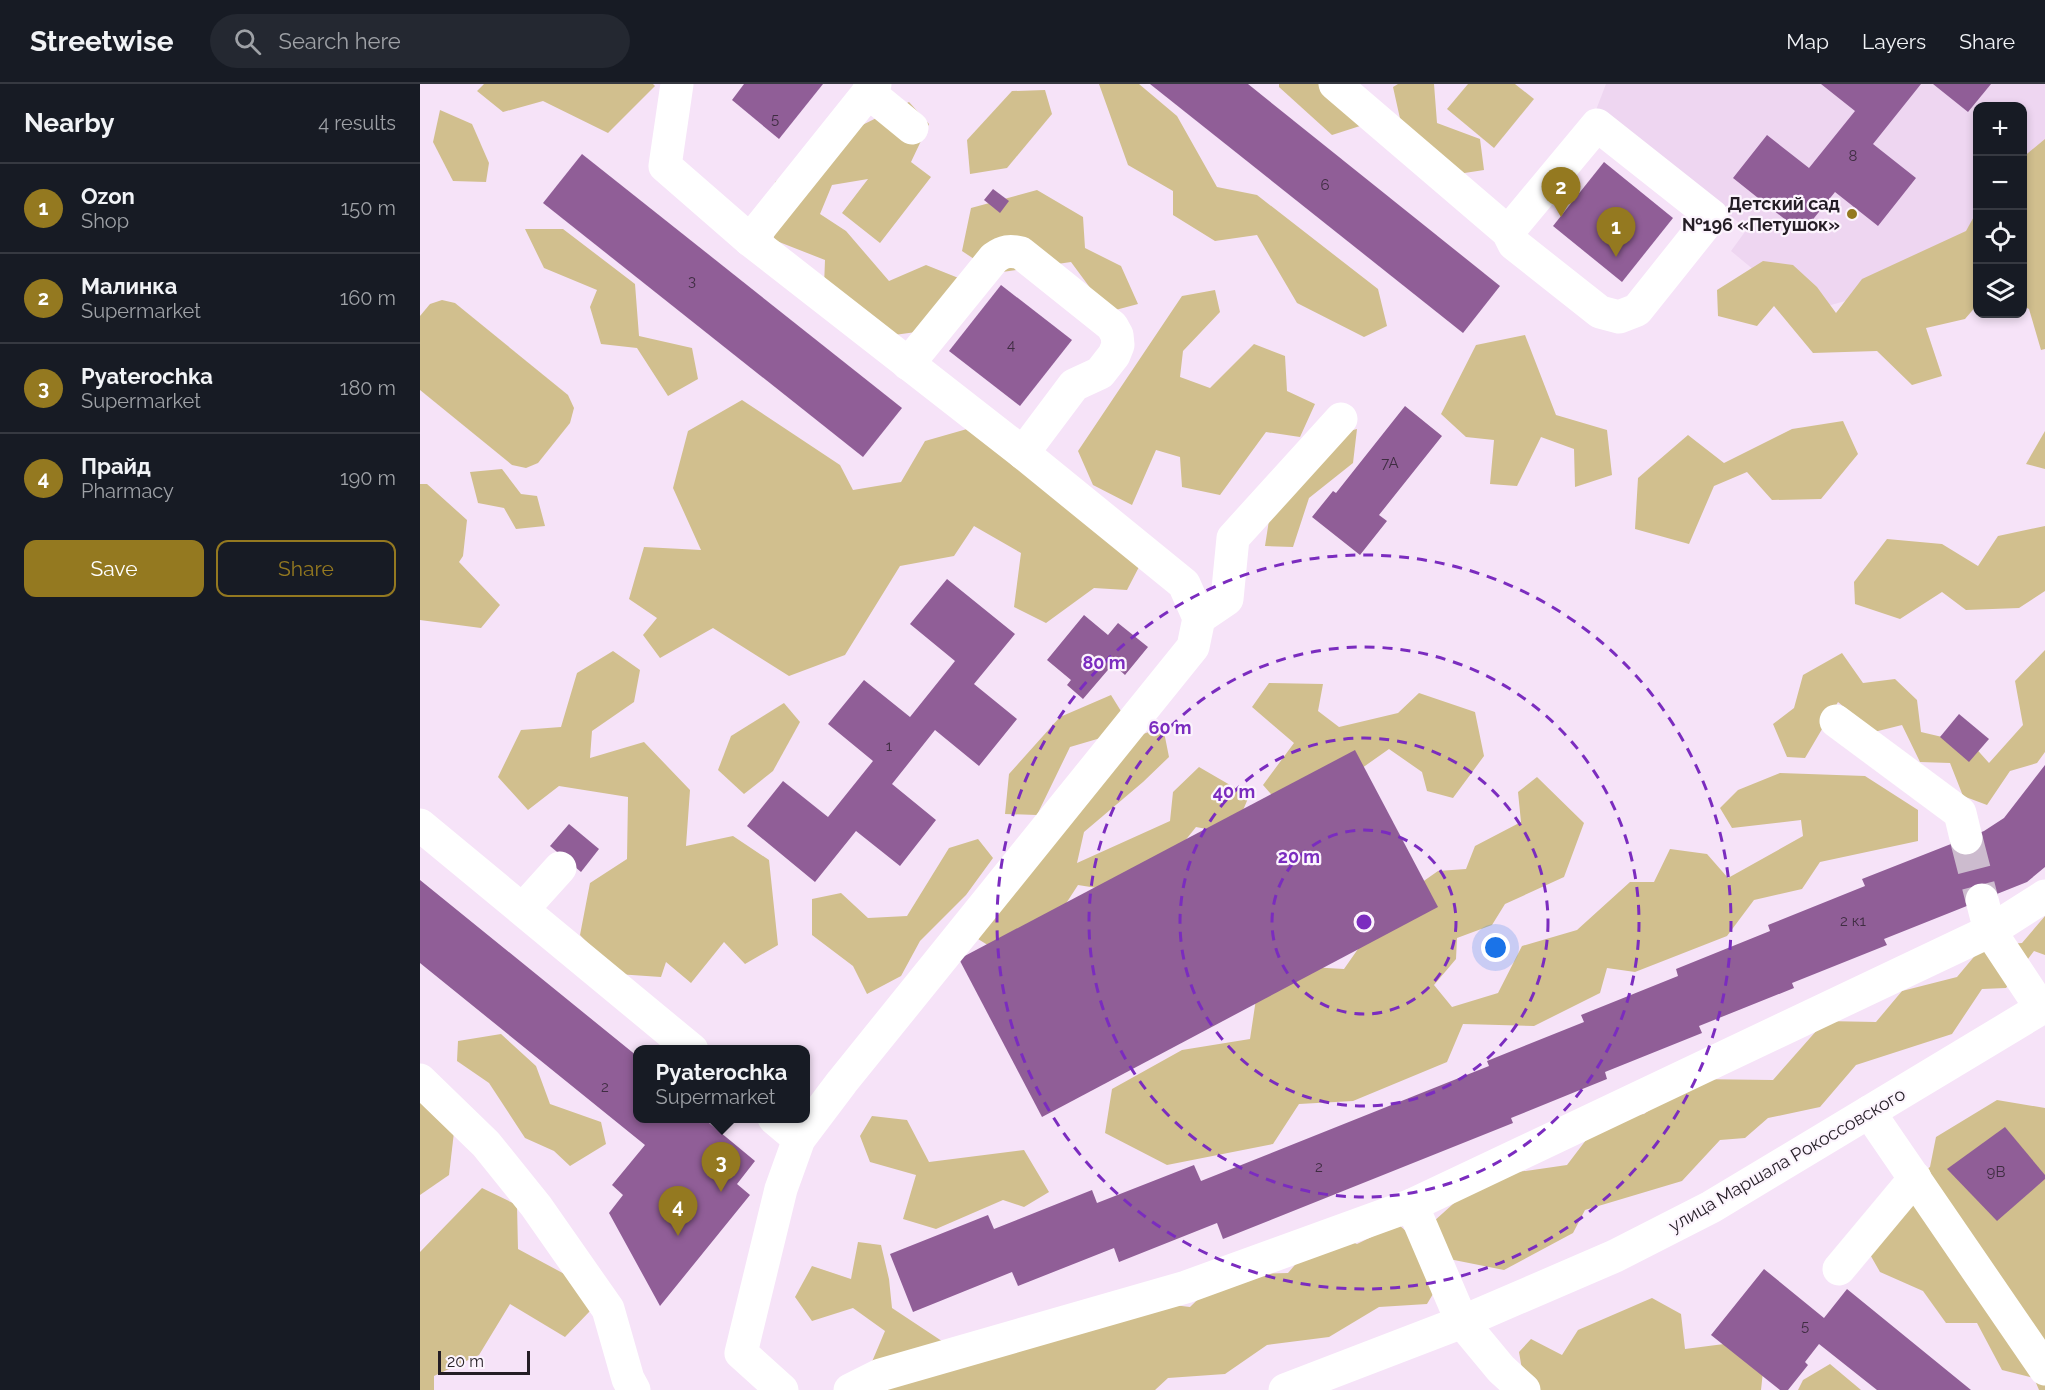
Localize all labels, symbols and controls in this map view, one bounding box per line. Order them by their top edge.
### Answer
search box [210,14,630,68]
text: Streetwise [30,25,174,58]
icon: search [231,25,264,58]
text: Search here [279,28,401,54]
text: Map [1786,29,1829,54]
text: Layers [1862,29,1926,54]
text: Share [1959,29,2015,54]
map controls [1973,102,2027,318]
button: + [1973,102,2027,156]
text: Nearby [24,108,114,138]
house number: 5 [771,110,779,128]
text: 4 results [318,111,396,135]
house number: 8 [1849,147,1858,165]
button: − [1973,156,2027,210]
pin: 2 [1542,168,1580,217]
house number: 6 [1320,176,1330,194]
text: Ozon [81,183,135,209]
place label: Детский сад №196 «Петушок» [1682,193,1840,235]
text: 1 [39,196,48,220]
text: 150 m [341,196,396,220]
marker: Детский сад №196 «Петушок» [1845,207,1859,221]
pin: 1 [1596,208,1636,257]
text: Shop [81,209,129,233]
button: locate [1973,210,2027,264]
button: layers [1973,264,2027,318]
house number: 3 [688,272,696,290]
text: Малинка [81,273,177,299]
text: 2 [38,286,49,310]
text: 160 m [340,286,396,310]
text: Supermarket [81,299,201,323]
house number: 4 [1007,336,1015,354]
text: Pyaterochka [81,363,213,389]
text: 3 [38,376,49,400]
text: 180 m [340,376,396,400]
text: Supermarket [81,389,201,413]
text: Прайд [81,453,151,479]
house number: 7А [1381,454,1399,472]
text: 4 [38,466,49,490]
text: 190 m [340,466,396,490]
text: Pharmacy [81,479,174,503]
button: Save [24,540,204,597]
button: Share [216,540,396,597]
text: 80 m [1082,652,1126,673]
text: 60 m [1148,717,1192,738]
house number: 1 [886,737,893,755]
text: 40 m [1213,781,1255,802]
text: 20 m [1278,846,1320,867]
centre of rings [1354,912,1374,932]
house number: 2 к1 [1840,912,1867,930]
your location [1481,933,1510,962]
popup [633,1045,810,1123]
text: Pyaterochka [656,1059,787,1085]
house number: 2 [601,1078,609,1096]
street label: улица Маршала Рокоссовского [1665,1083,1909,1236]
text: Supermarket [656,1085,775,1109]
pin: 3 [702,1142,740,1192]
house number: 2 [1315,1158,1323,1176]
house number: 9В [1987,1163,2005,1181]
pin: 4 [658,1186,698,1236]
house number: 5 [1801,1317,1809,1335]
scale bar [438,1348,530,1376]
text: 20 m [447,1352,484,1371]

